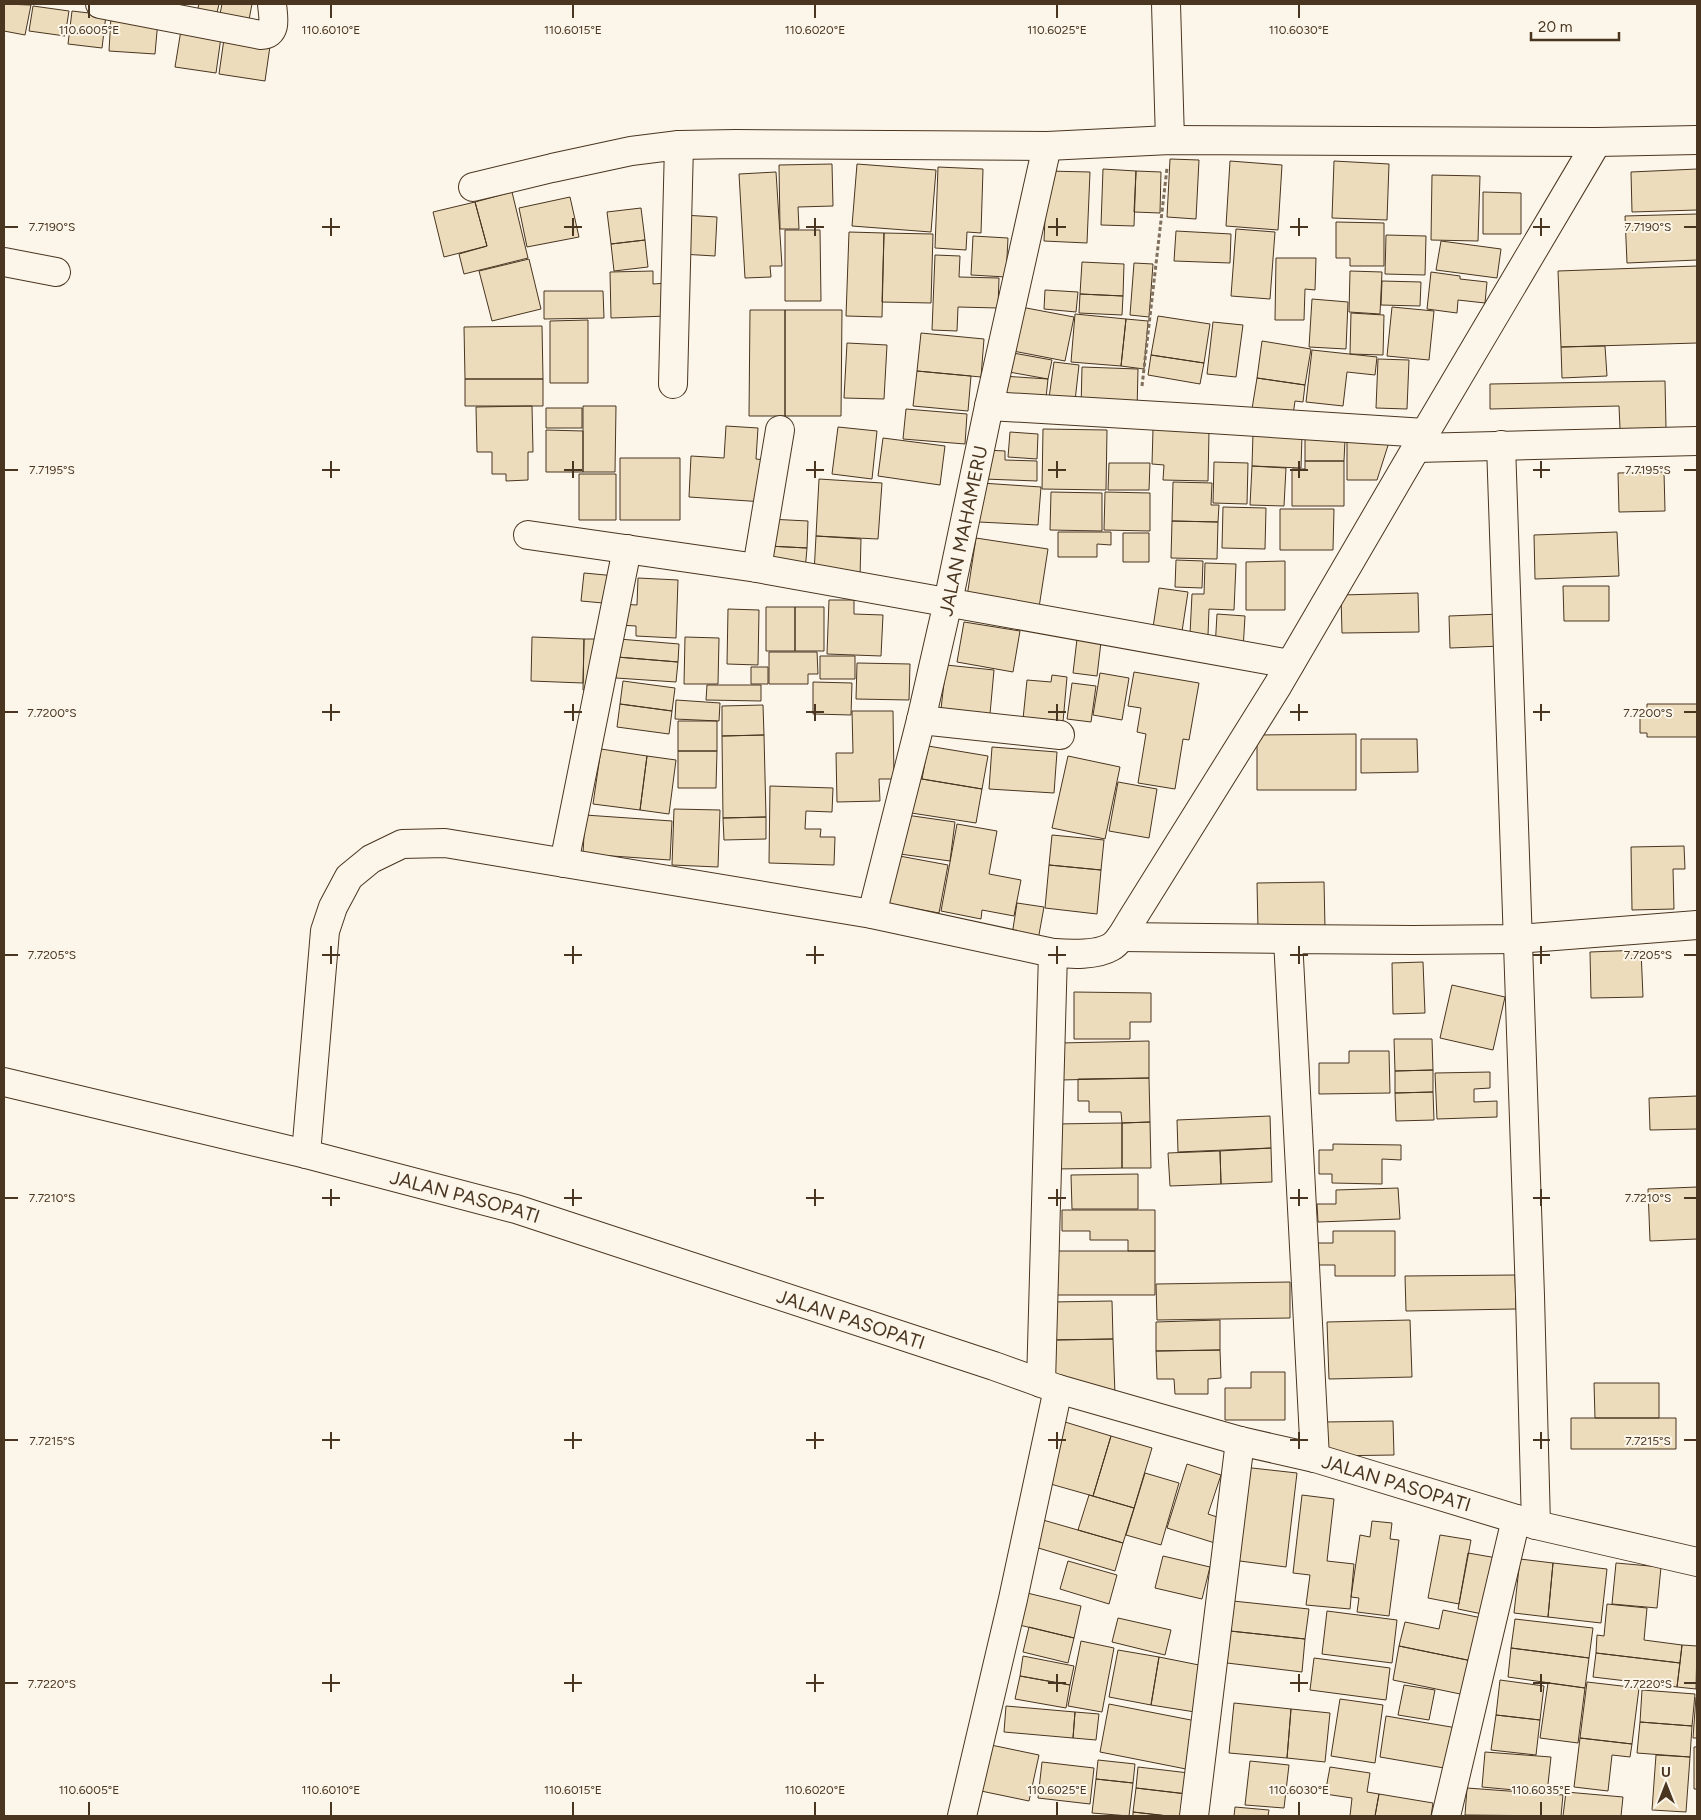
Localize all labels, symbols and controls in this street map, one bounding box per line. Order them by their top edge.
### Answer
scale bar [1531,10,1618,42]
text: 20 m [1538,18,1572,36]
text: 110.6005°E [59,23,119,37]
text: 110.6010°E [302,23,360,37]
text: 110.6015°E [544,23,602,37]
text: 110.6020°E [785,23,845,37]
text: 110.6025°E [1027,23,1087,37]
text: 110.6030°E [1269,23,1329,37]
text: 7.7190°S [29,220,75,234]
text: 7.7190°S [1625,220,1671,234]
street label: JALAN MAHAMERU [934,443,992,618]
text: 7.7195°S [29,463,75,477]
text: 7.7195°S [1625,463,1671,477]
text: 7.7200°S [27,706,77,720]
text: 7.7200°S [1623,706,1673,720]
text: 7.7205°S [28,948,76,962]
text: 7.7205°S [1624,948,1672,962]
street label: JALAN PASOPATI [387,1165,543,1228]
text: 7.7210°S [29,1191,75,1205]
text: 7.7210°S [1625,1191,1671,1205]
street label: JALAN PASOPATI [774,1284,928,1354]
text: 7.7215°S [29,1434,75,1448]
text: 7.7215°S [1625,1434,1671,1448]
street label: JALAN PASOPATI [1319,1450,1474,1517]
text: 7.7220°S [28,1677,76,1691]
text: 7.7220°S [1624,1677,1672,1691]
north arrow [1641,1760,1691,1810]
text: U [1661,1764,1671,1781]
text: 110.6005°E [59,1783,119,1797]
text: 110.6010°E [302,1783,360,1797]
text: 110.6015°E [544,1783,602,1797]
text: 110.6020°E [785,1783,845,1797]
text: 110.6025°E [1027,1783,1087,1797]
text: 110.6030°E [1269,1783,1329,1797]
text: 110.6035°E [1511,1783,1571,1797]

